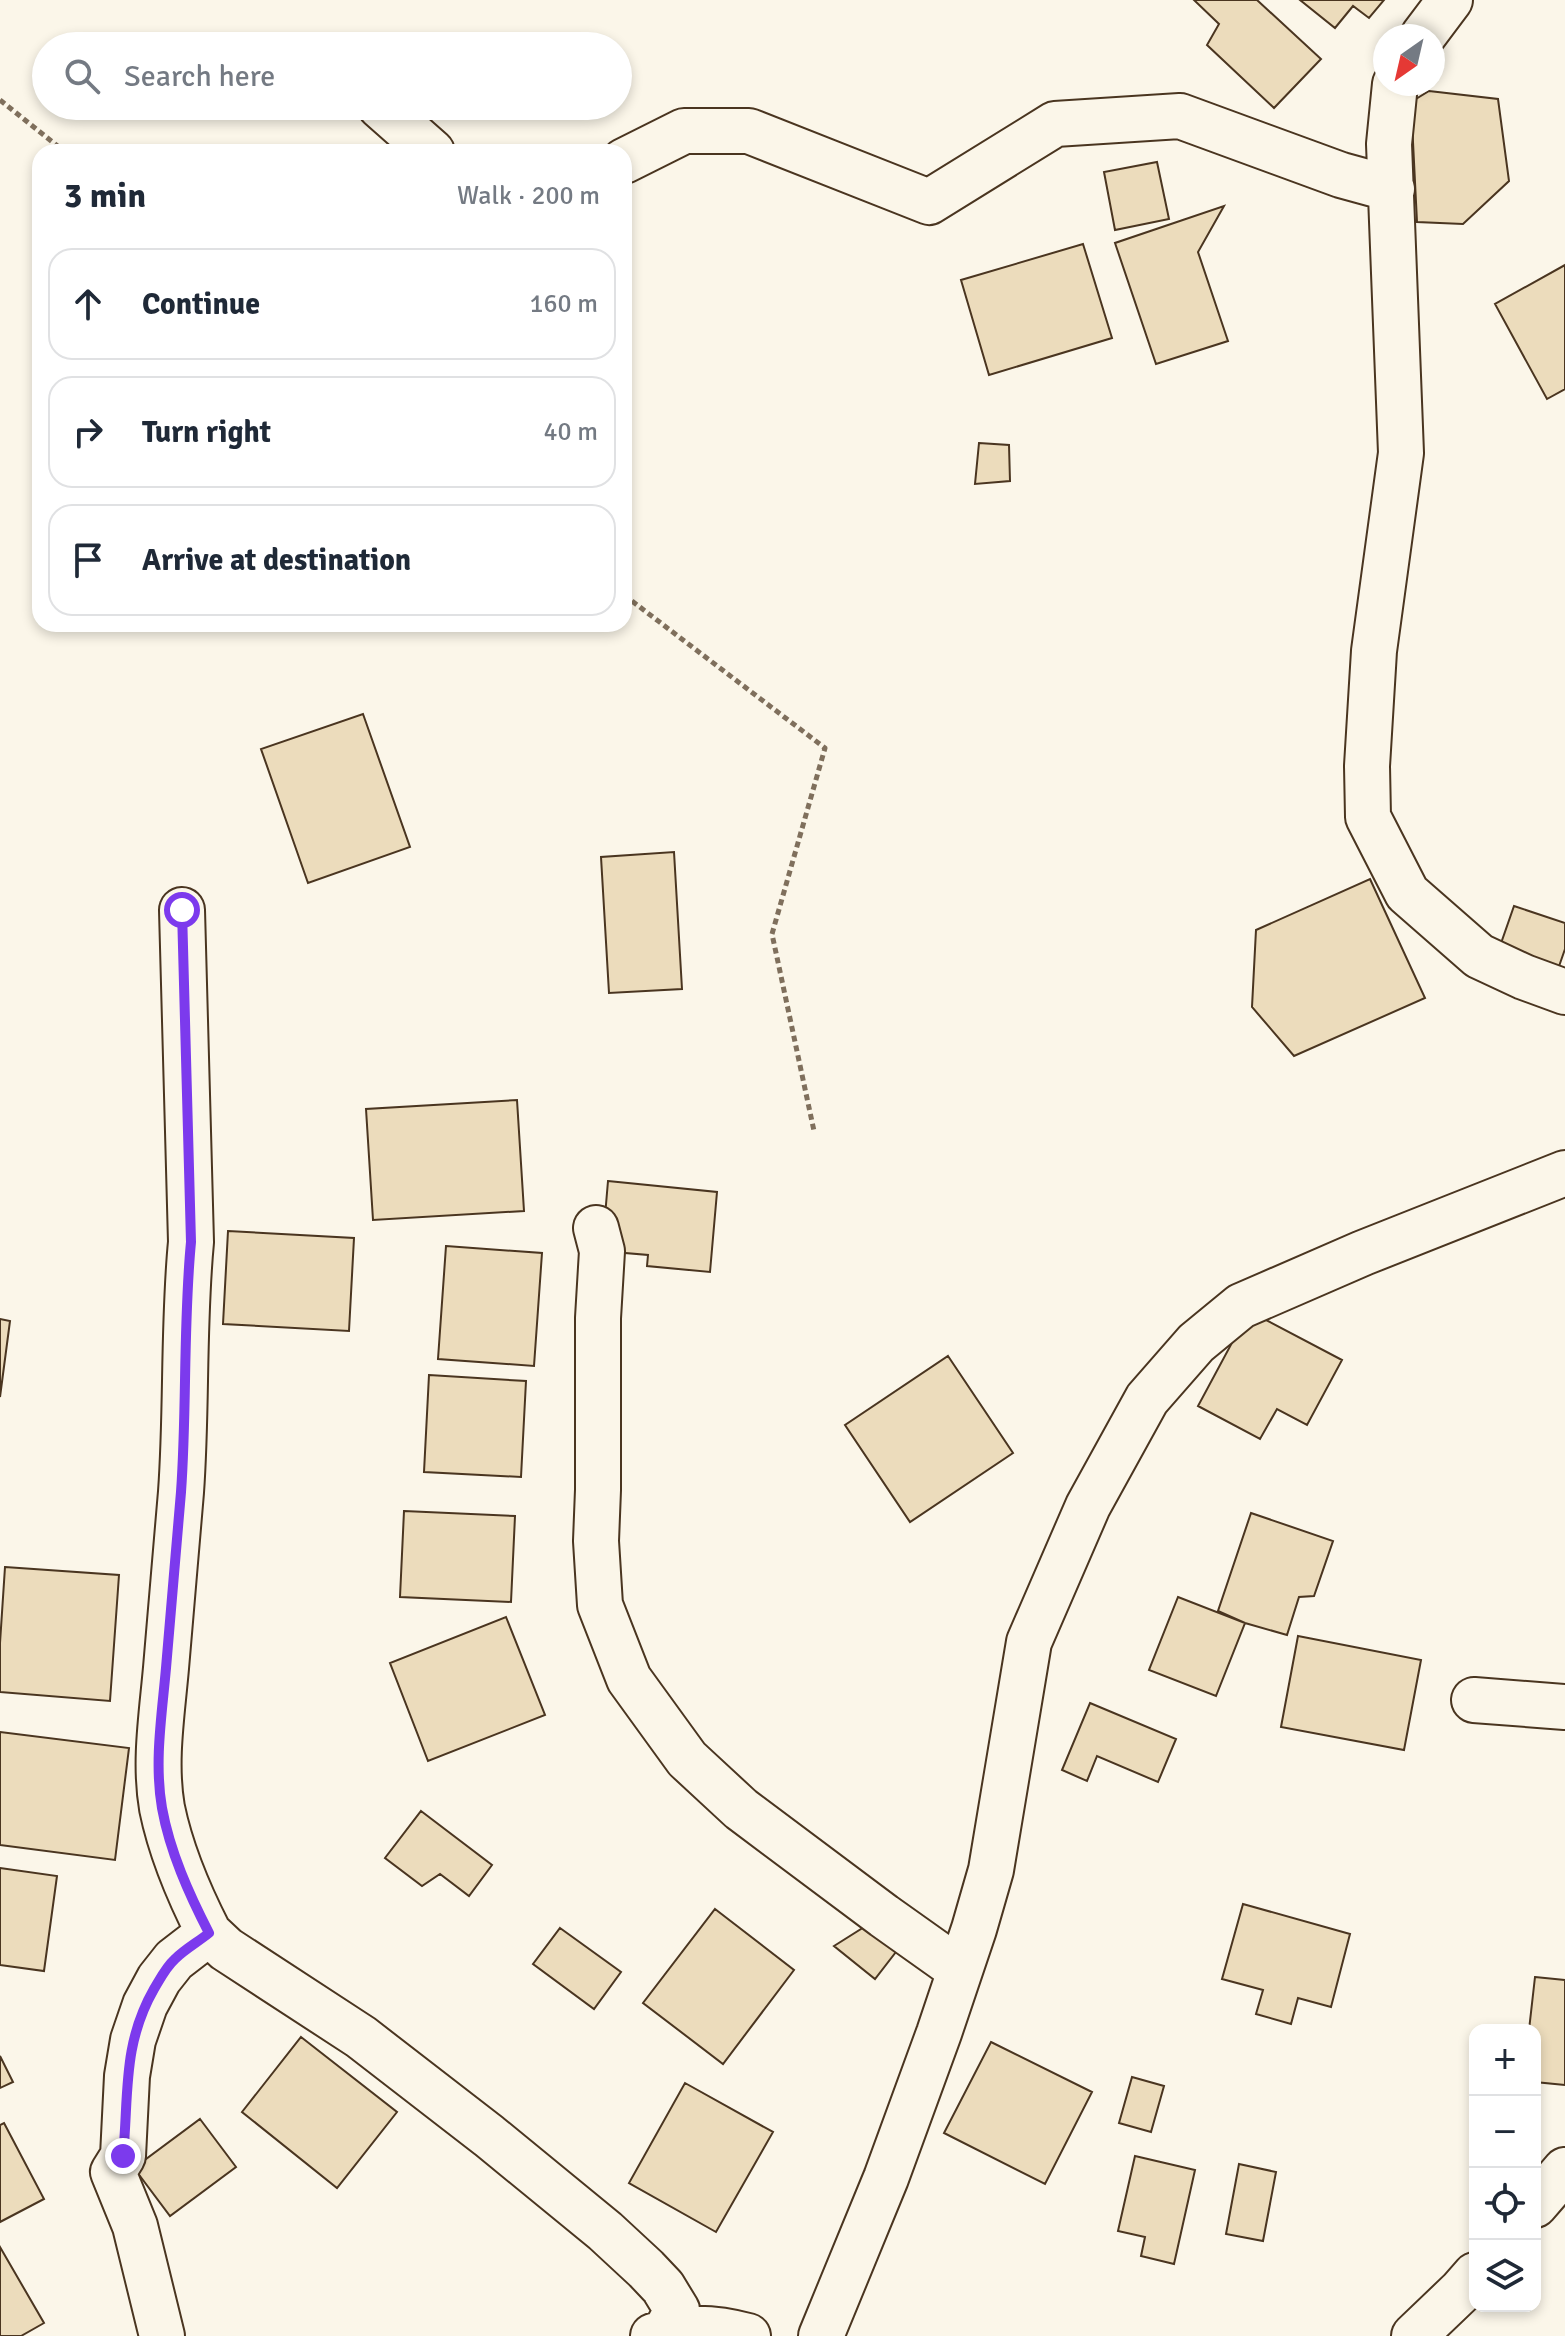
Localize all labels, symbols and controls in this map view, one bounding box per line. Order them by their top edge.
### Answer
north arrow [1373,24,1445,96]
search box [32,32,632,120]
icon: search [60,54,104,98]
text: Search here [124,58,275,95]
text: 3 min [64,175,146,217]
text: Walk · 200 m [457,180,600,212]
icon: ahead [66,282,110,326]
text: Continue [142,286,260,323]
text: 160 m [529,288,598,320]
icon: right [66,410,110,454]
text: Turn right [142,414,271,451]
text: 40 m [543,416,598,448]
icon: arrive [66,538,110,582]
text: Arrive at destination [142,542,411,579]
route start [164,892,200,928]
map controls [1469,2024,1541,2312]
button: + [1469,2024,1541,2096]
button: − [1469,2096,1541,2168]
route end [105,2138,141,2174]
button: locate [1469,2168,1541,2240]
button: layers [1469,2240,1541,2312]

